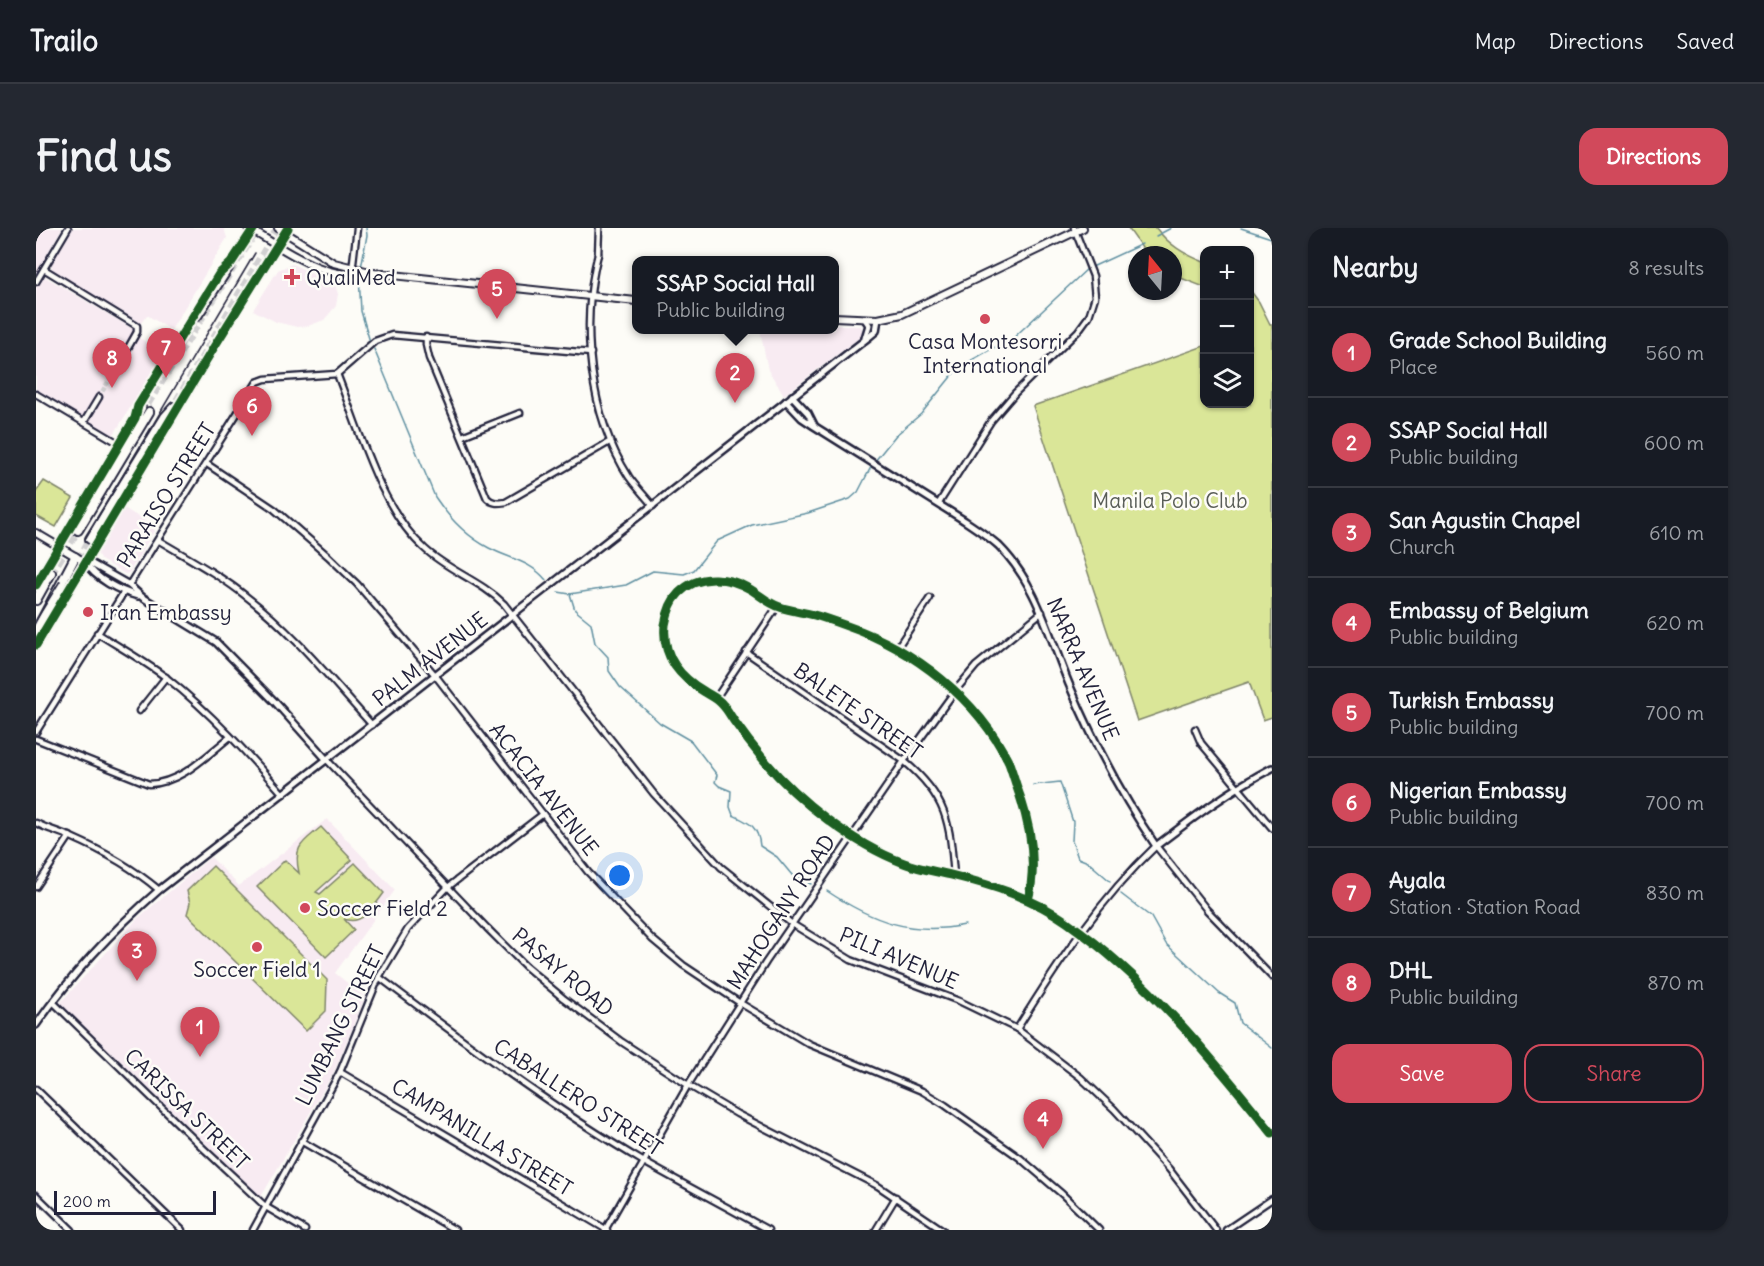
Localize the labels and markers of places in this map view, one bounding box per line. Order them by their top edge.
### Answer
place label: QualiMed [306,264,396,291]
marker: QualiMed [283,268,301,286]
pin: 5 [478,270,516,319]
marker: Casa Montesorri International [978,312,992,326]
pin: 7 [146,328,186,378]
place label: Casa Montesorri International [908,328,1062,379]
pin: 8 [92,338,132,388]
pin: 2 [716,354,754,403]
pin: 6 [232,386,272,436]
place label: Iran Embassy [100,599,232,626]
marker: Iran Embassy [81,605,95,619]
place label: Soccer Field 2 [317,895,448,922]
marker: Soccer Field 2 [298,901,312,915]
pin: 3 [118,932,156,981]
marker: Soccer Field 1 [250,940,264,954]
place label: Soccer Field 1 [193,956,321,983]
pin: 1 [180,1008,220,1057]
pin: 4 [1024,1100,1062,1149]

